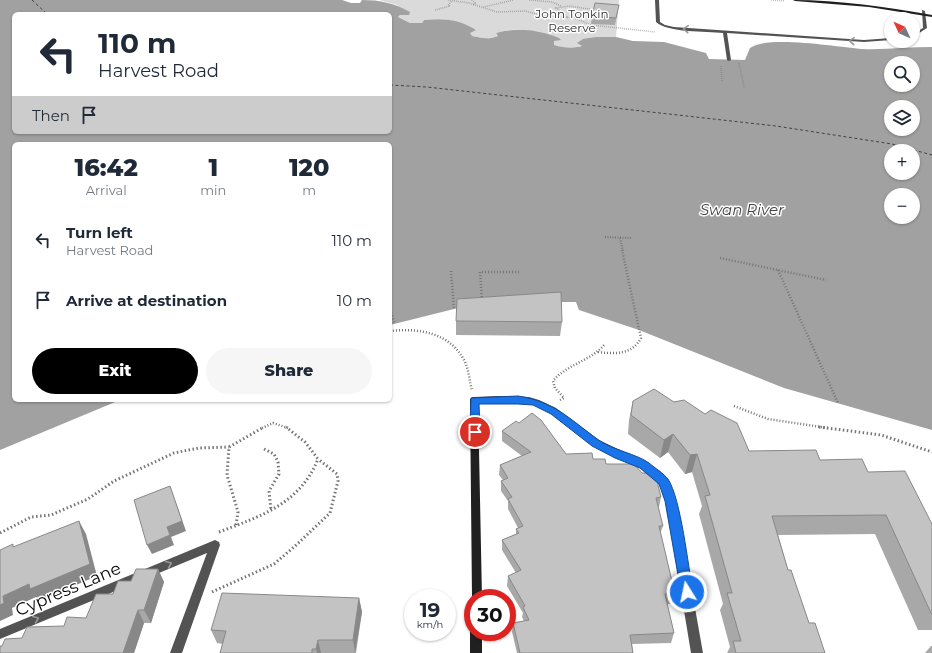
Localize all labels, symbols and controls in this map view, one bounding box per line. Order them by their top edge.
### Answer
park label: John Tonkin Reserve [534,6,609,35]
north arrow [884,12,920,48]
map controls [884,12,920,224]
one-way arrow [683,25,689,33]
text: 110 m [98,26,176,60]
icon: left [32,28,84,80]
one-way arrow [849,36,855,45]
button: search [884,56,920,92]
text: Harvest Road [98,60,219,82]
button: layers [884,100,920,136]
icon: arrive [78,104,100,126]
text: Then [32,106,70,125]
button: + [884,144,920,180]
text: 16:42 [75,153,138,182]
text: 1 [208,153,218,182]
text: 120 [289,153,329,182]
text: Arrival [86,182,127,198]
text: min [200,182,226,198]
text: m [302,182,316,198]
button: − [884,188,920,224]
water label: Swan River [700,200,785,219]
text: Turn left [66,223,133,242]
icon: left [32,229,54,251]
text: 110 m [331,231,372,250]
text: Harvest Road [66,242,153,258]
icon: arrive [32,289,54,311]
text: Arrive at destination [66,291,227,310]
text: 10 m [337,291,372,310]
button: Exit [32,348,198,394]
button: Share [206,348,372,394]
pin [458,415,492,449]
icon: arrive [464,421,486,443]
street label: Cypress Lane [12,558,124,620]
one-way arrow [165,561,172,569]
position arrow [666,571,708,613]
speed limit sign: 30 [464,589,516,641]
text: 19 [420,598,440,622]
one-way arrow [32,616,39,624]
text: km/h [417,618,443,631]

